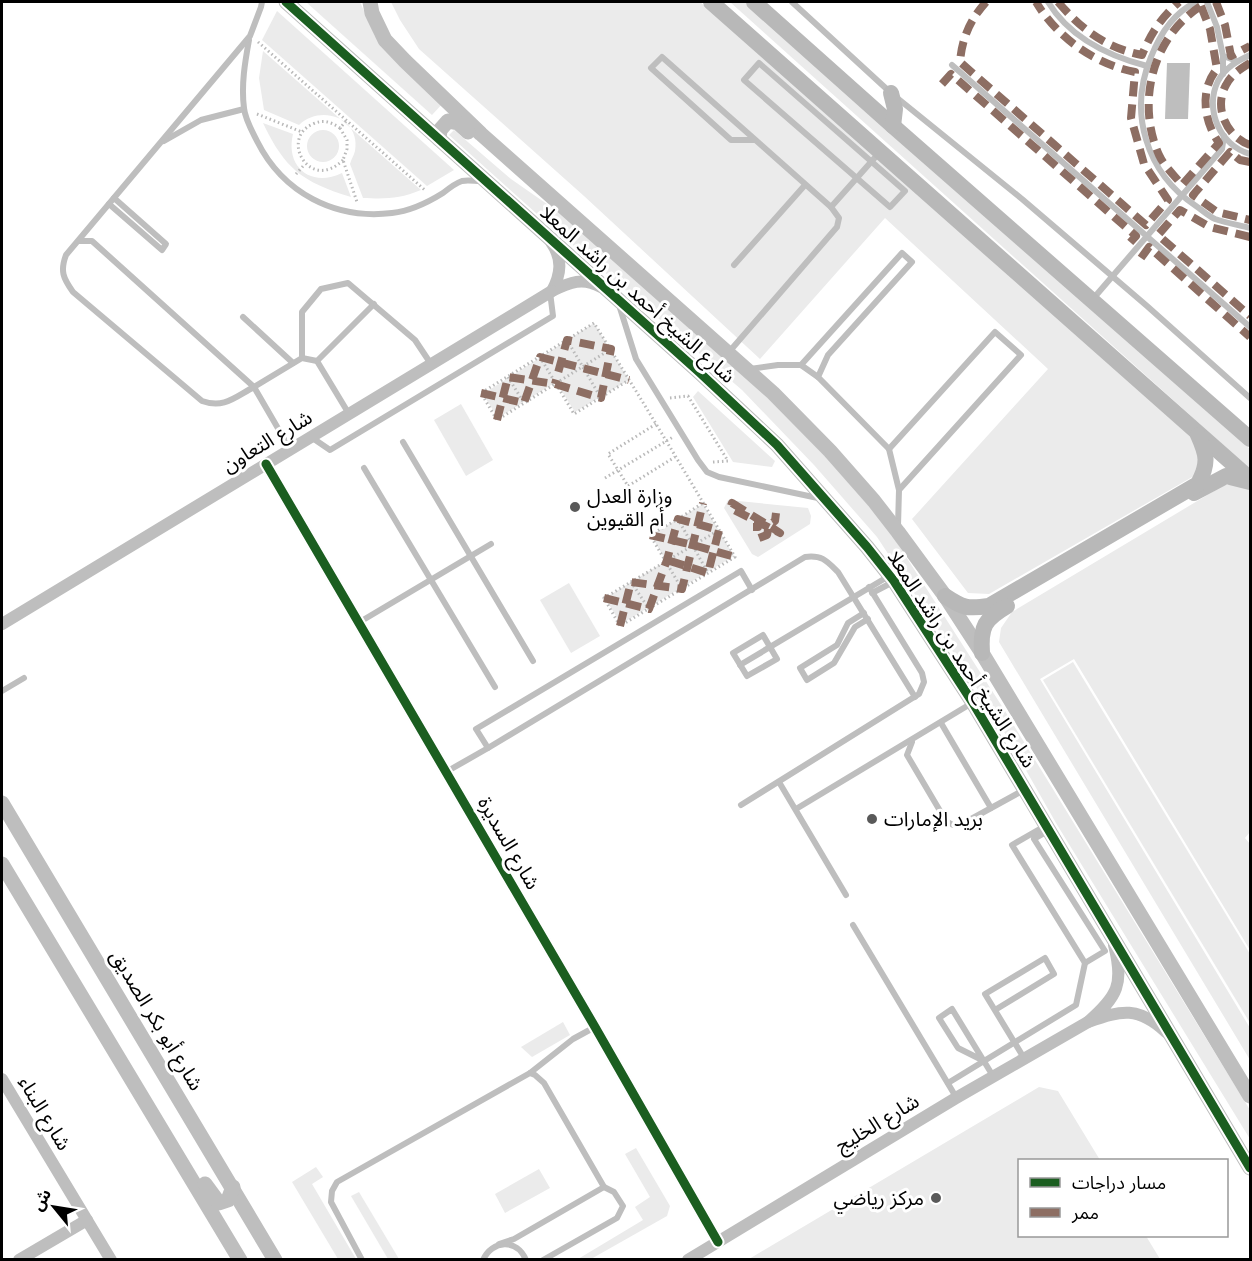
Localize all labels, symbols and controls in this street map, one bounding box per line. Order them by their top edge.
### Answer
street label: شارع الشيخ أحمد بن راشد المعلا [534,199,741,390]
street label: شارع التعاون [217,404,318,480]
place label: وزارة العدل أم القيوين [587,483,673,534]
marker: وزارة العدل أم القيوين [568,500,582,514]
street label: شارع الشيخ أحمد بن راشد المعلا [880,545,1042,774]
street label: شارع السديرة [470,792,546,895]
place label: بريد الإمارات [884,806,983,832]
marker: بريد الإمارات [865,812,879,826]
street label: شارع أبو بكر الصديق [103,945,209,1096]
street label: شارع البناء [11,1071,77,1156]
street label: شارع الخليج [830,1088,925,1160]
legend [1018,1159,1228,1237]
text: مسار دراجات [1072,1171,1166,1194]
north arrow [24,1177,84,1237]
text: ش [27,1185,55,1214]
place label: مركز رياضي [833,1185,924,1214]
marker: مركز رياضي [929,1191,943,1205]
text: ممر [1071,1201,1099,1224]

